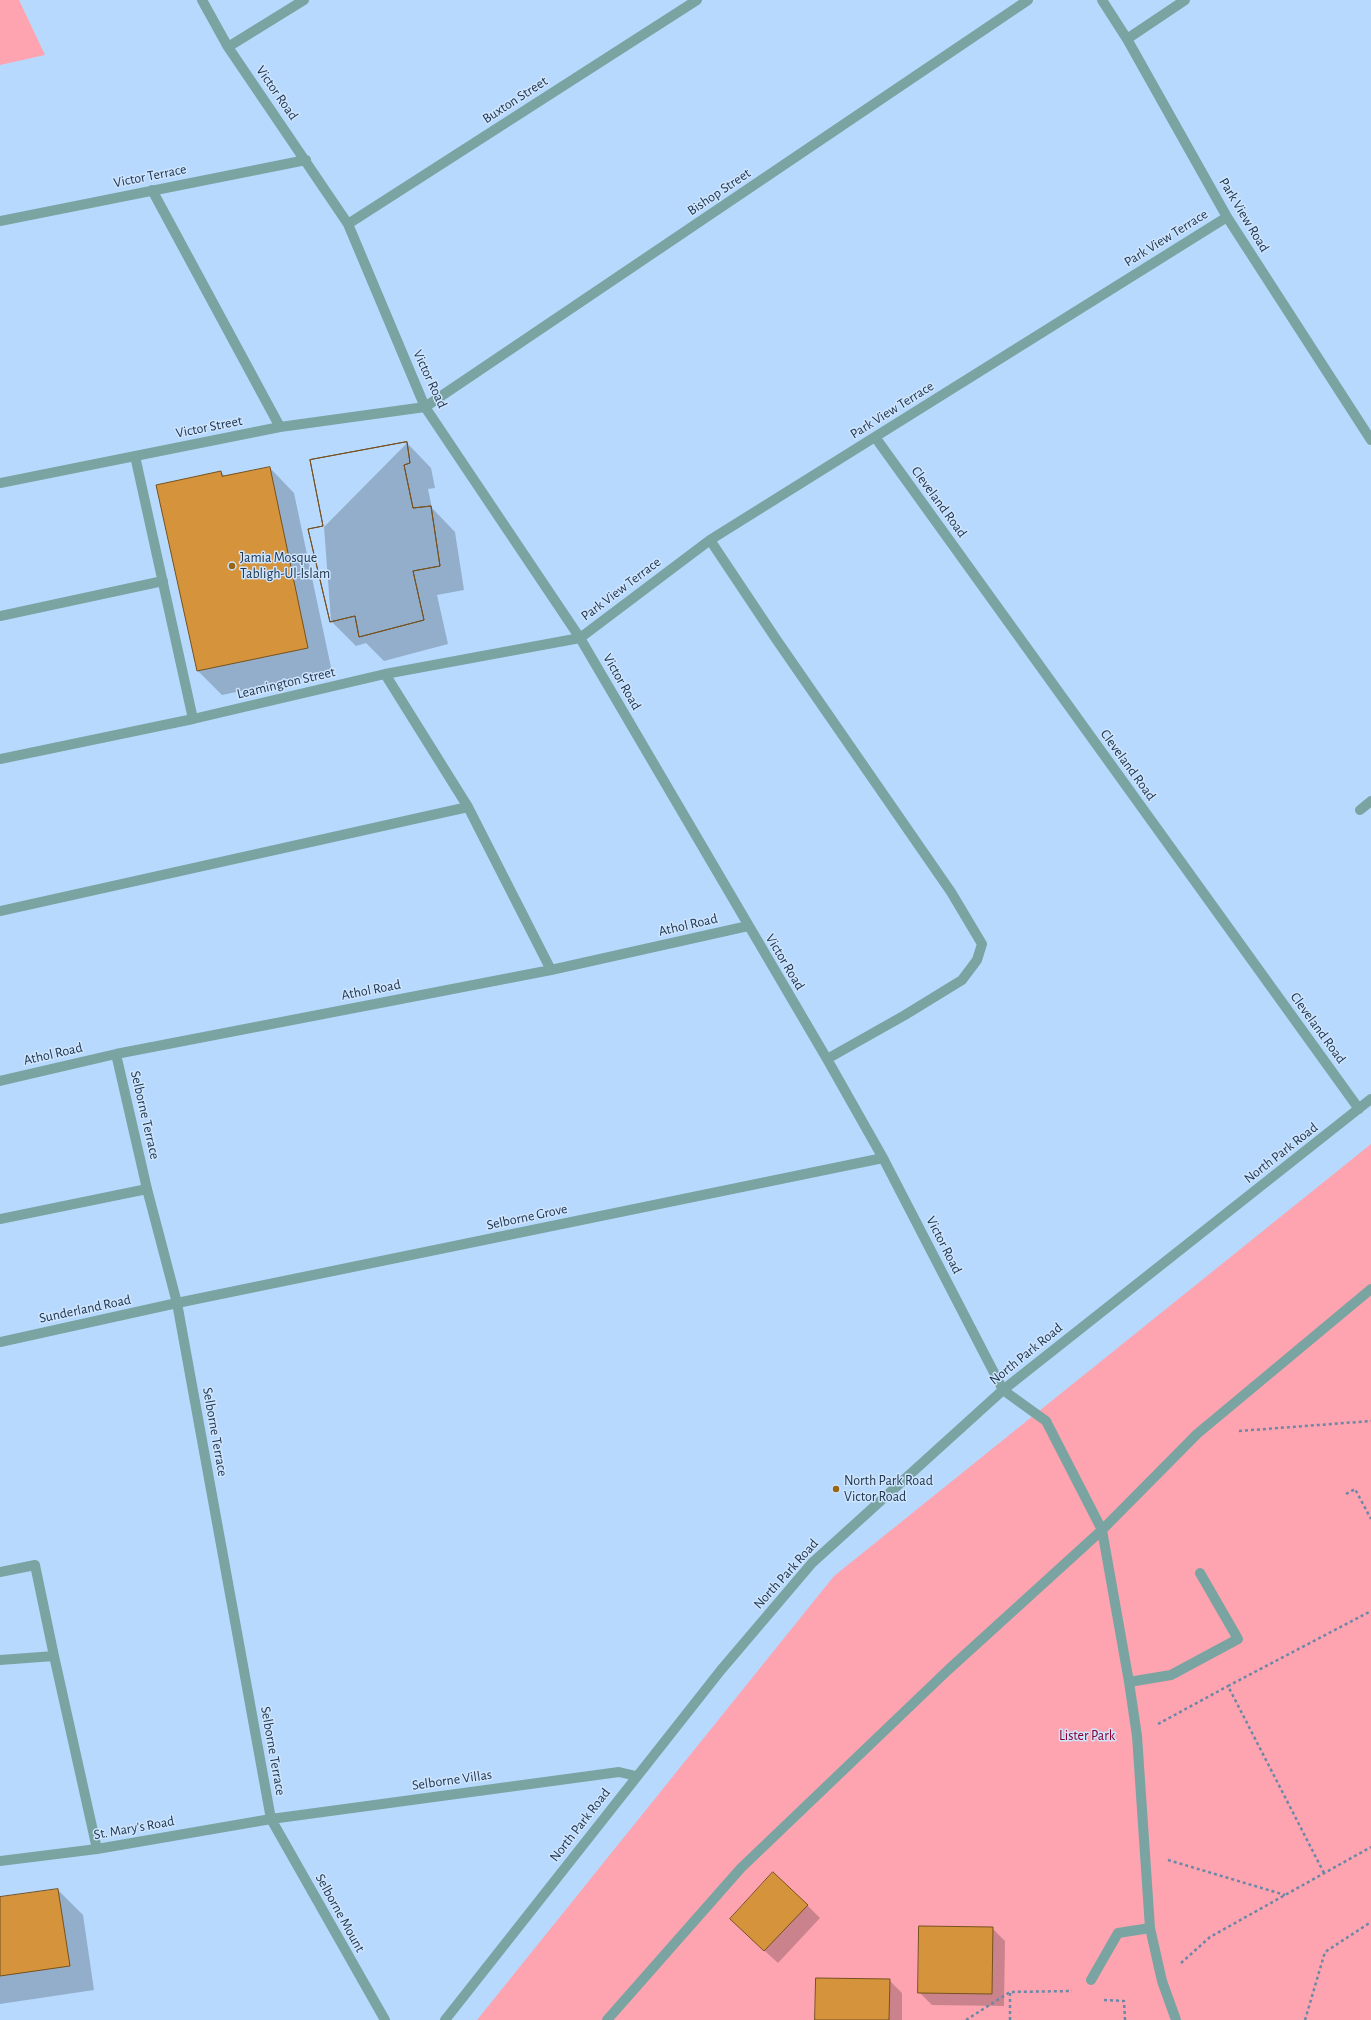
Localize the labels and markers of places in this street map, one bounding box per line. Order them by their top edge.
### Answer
place label: Jamia Mosque Tabligh-Ul-Islam [240,550,330,582]
marker: Jamia Mosque Tabligh-Ul-Islam [227,561,237,571]
place label: North Park Road Victor Road [844,1473,933,1506]
marker: North Park Road Victor Road [831,1484,841,1494]

